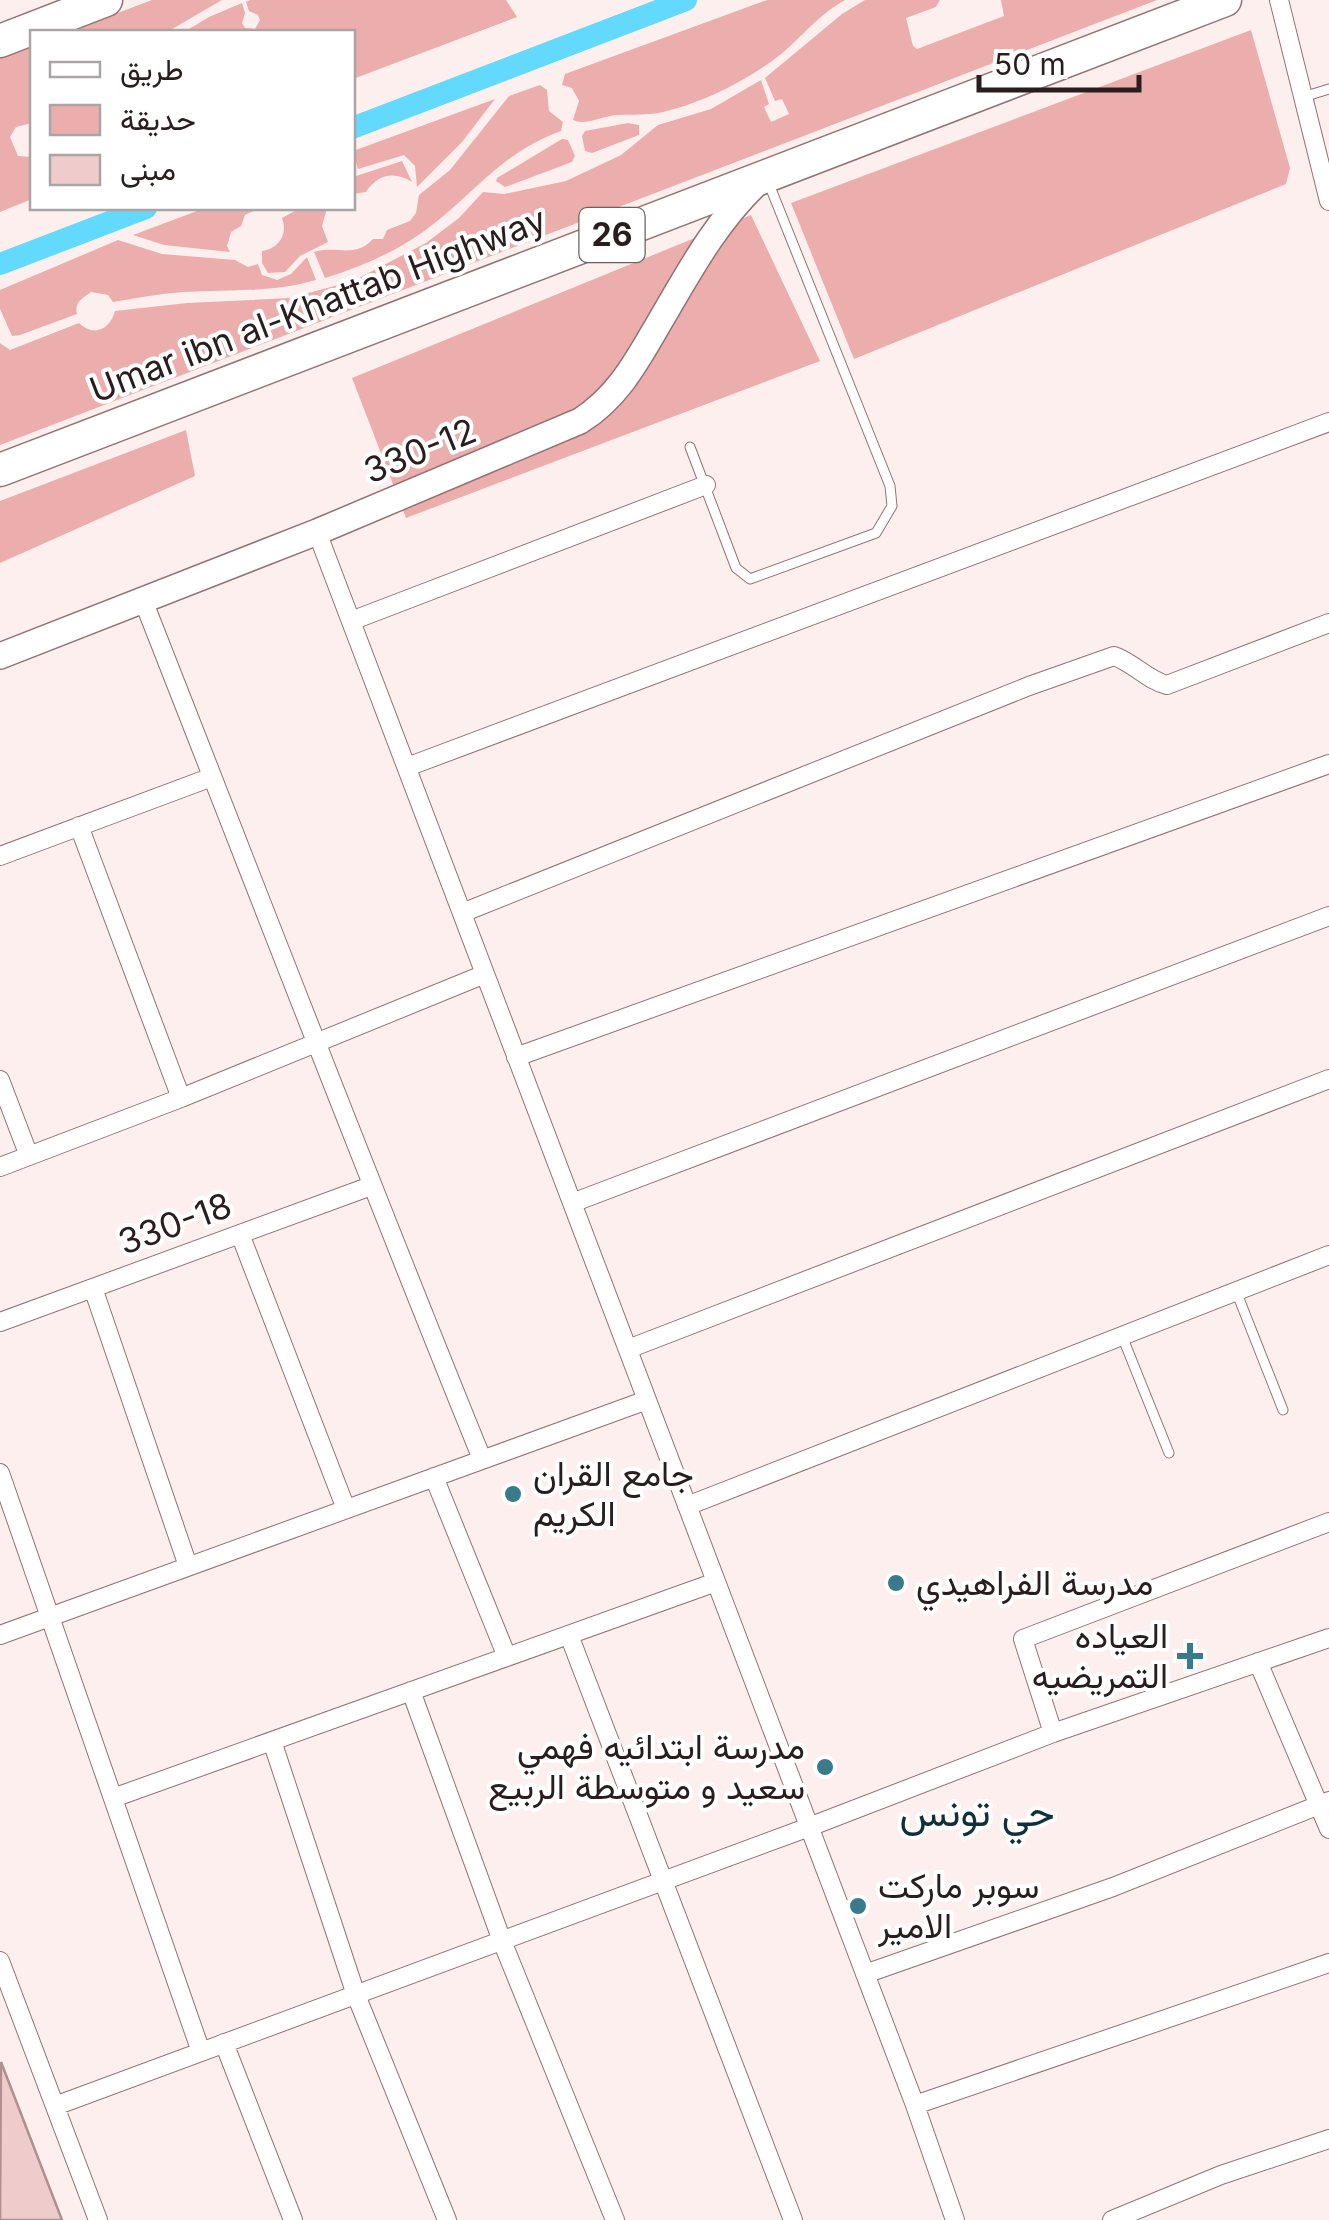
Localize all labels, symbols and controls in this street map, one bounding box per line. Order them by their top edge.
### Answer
legend [30,30,355,210]
scale bar [979,30,1139,92]
text: 50 m [994,46,1066,82]
text: طريق [120,51,184,88]
text: حديقة [120,101,196,137]
text: مبنى [120,151,176,188]
street label: Umar ibn al-Khattab Highway [84,198,552,411]
road number: 26 [580,208,644,262]
street label: 330-12 [358,409,482,491]
street label: 330-18 [112,1183,237,1263]
place label: جامع القران الكريم [533,1452,694,1537]
marker: جامع القران الكريم [502,1483,524,1505]
place label: مدرسة الفراهيدي [916,1561,1153,1612]
marker: مدرسة الفراهيدي [885,1572,907,1594]
place label: العياده التمريضيه [1032,1614,1168,1698]
marker: العياده التمريضيه [1177,1643,1203,1669]
place label: مدرسة ابتدائيه فهمي سعيد و متوسطة الربيع [488,1725,805,1811]
marker: مدرسة ابتدائيه فهمي سعيد و متوسطة الربيع [814,1756,836,1778]
district label: حي تونس [900,1787,1054,1845]
place label: سوبر ماركت الامير [877,1864,1039,1948]
marker: سوبر ماركت الامير [847,1895,869,1917]

